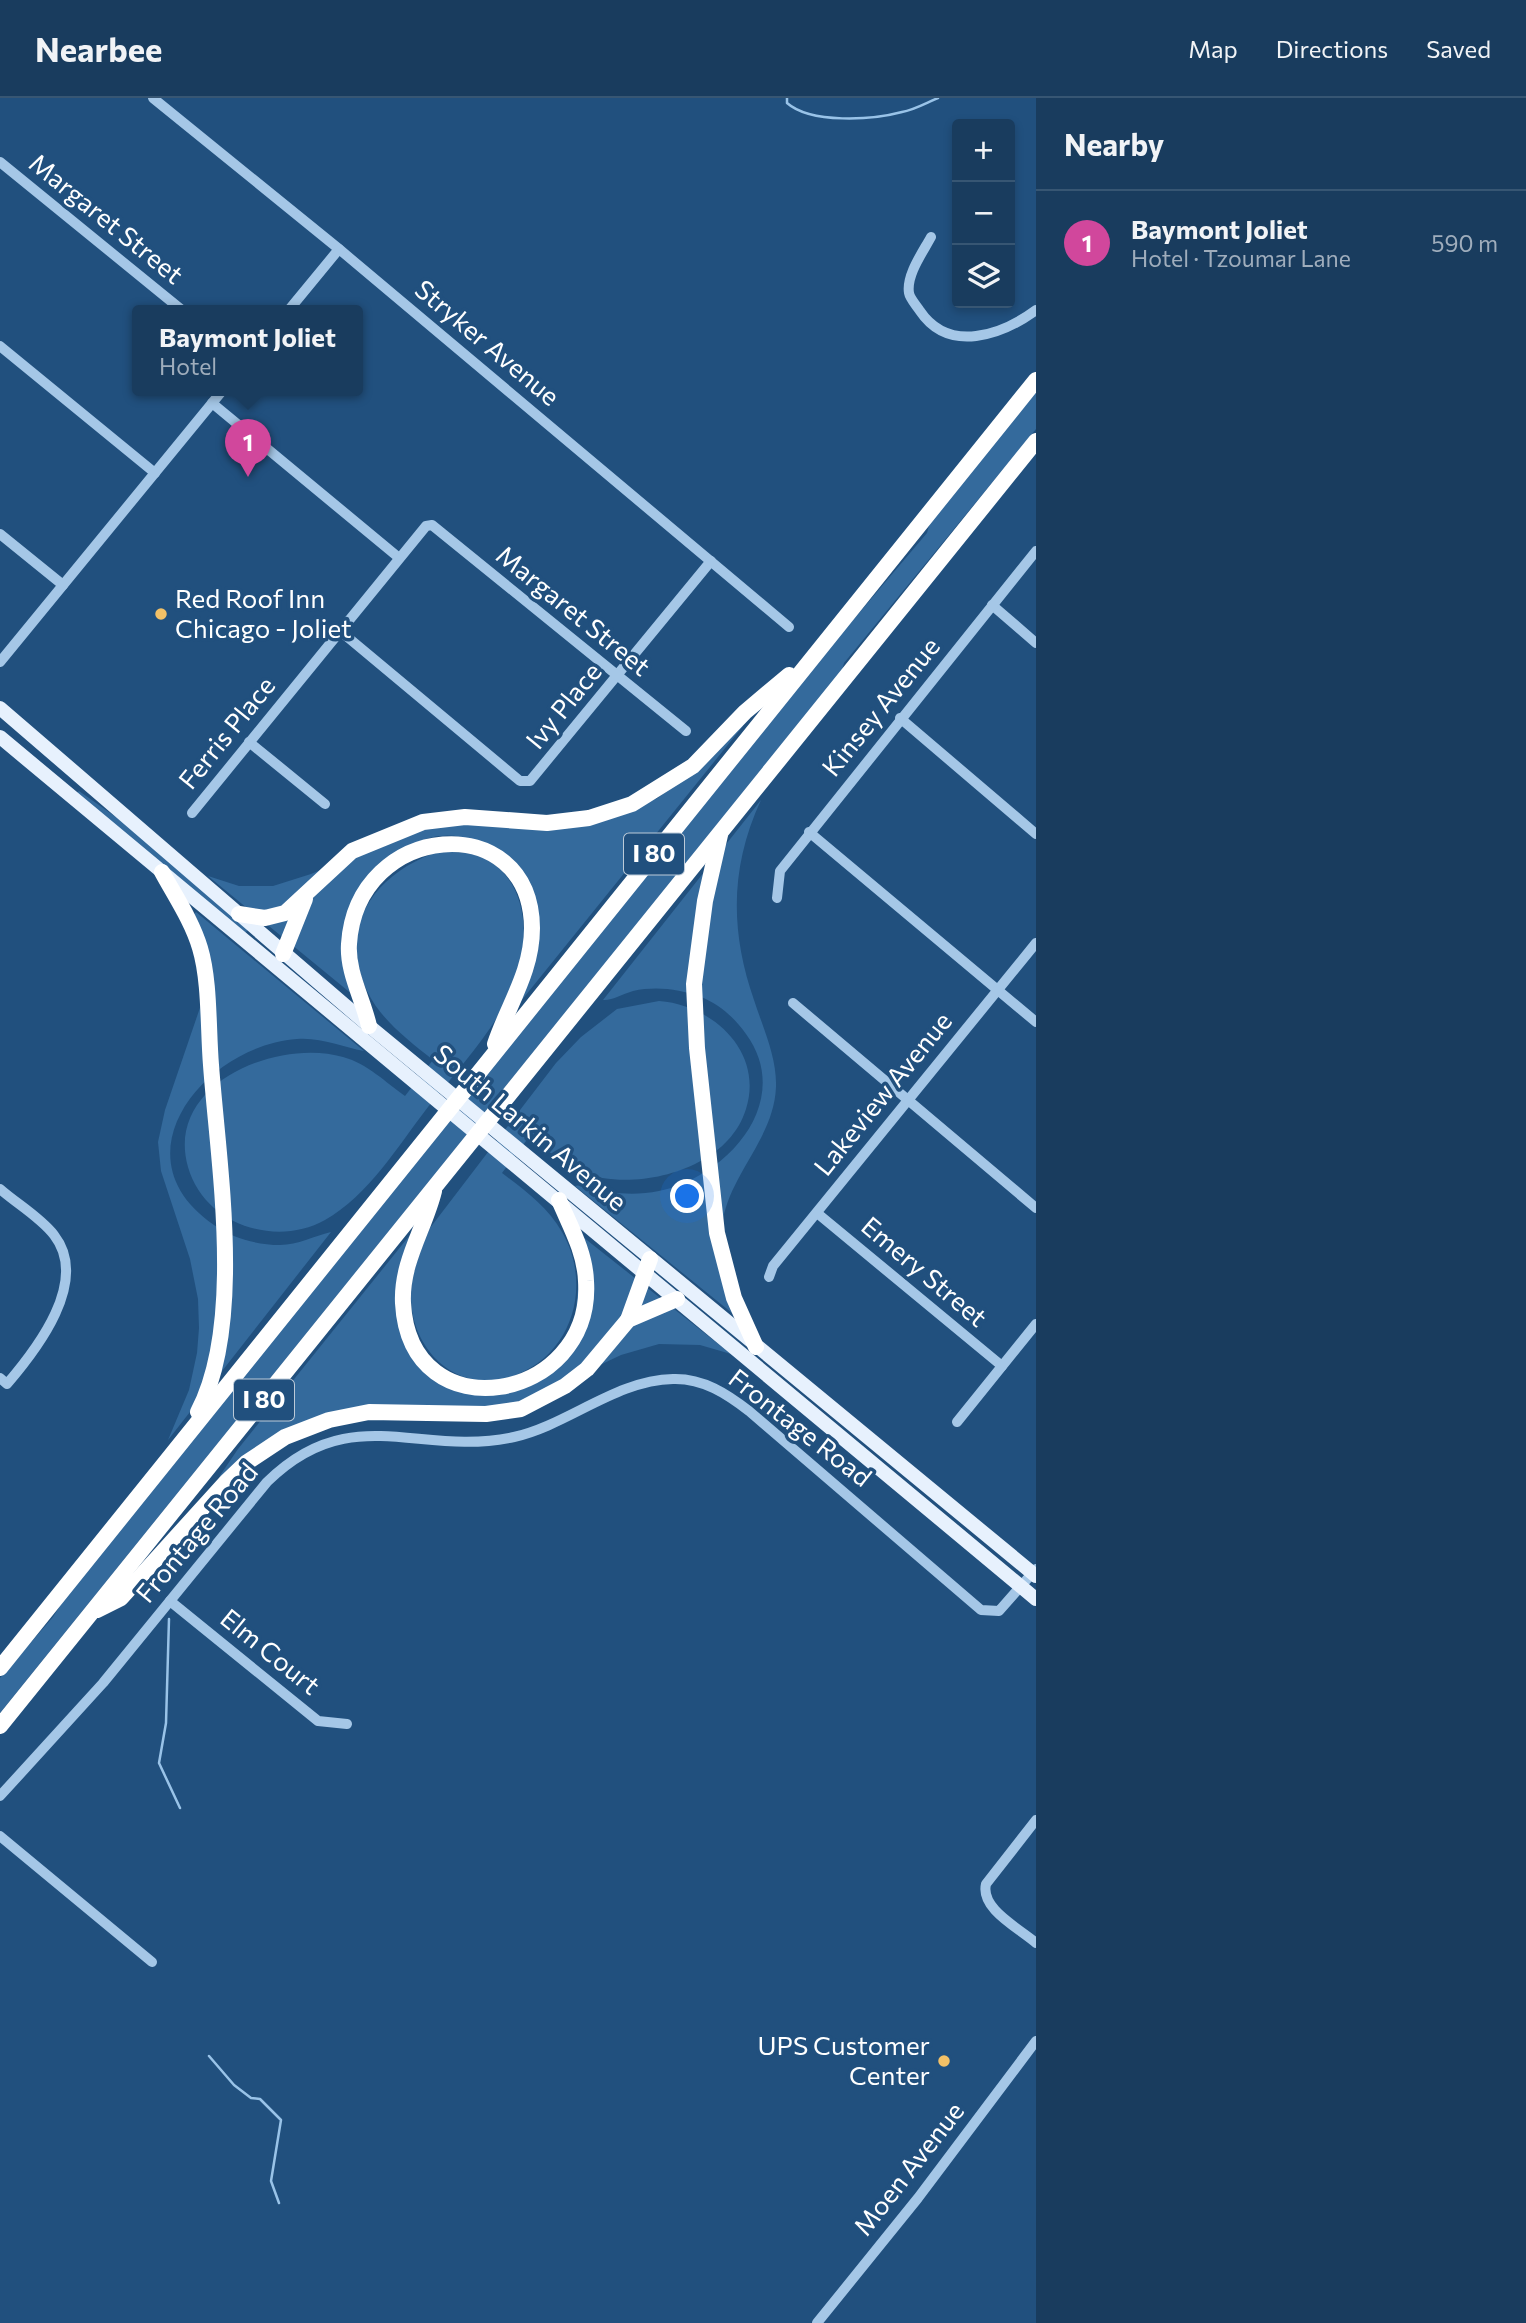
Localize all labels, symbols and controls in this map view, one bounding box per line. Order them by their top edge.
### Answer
text: Nearbee [35,28,162,69]
text: Map [1188,34,1238,63]
text: Directions [1276,34,1388,63]
text: Saved [1426,34,1491,63]
map controls [952,119,1015,308]
button: + [952,119,1015,182]
text: Nearby [1064,125,1164,162]
street label: Margaret Street [24,146,190,289]
button: − [952,182,1015,245]
text: Baymont Joliet [1131,213,1308,244]
text: 1 [1082,229,1092,257]
text: 590 m [1431,229,1498,257]
text: Hotel · Tzoumar Lane [1131,244,1351,272]
button: layers [952,245,1015,308]
street label: Stryker Avenue [410,273,566,411]
popup [132,305,363,396]
text: Baymont Joliet [159,321,336,352]
text: Hotel [159,352,217,380]
pin: 1 [225,419,271,477]
street label: Margaret Street [491,538,657,681]
place label: Red Roof Inn Chicago - Joliet [175,582,352,643]
marker: Red Roof Inn Chicago - Joliet [153,606,169,622]
street label: Kinsey Avenue [814,630,945,782]
street label: Ivy Place [519,656,607,754]
street label: Ferris Place [171,670,280,794]
road number: I 80 [624,834,684,874]
street label: Lakeview Avenue [806,1005,957,1181]
street label: South Larkin Avenue [428,1037,634,1217]
your location [670,1179,704,1213]
street label: Emery Street [856,1209,994,1332]
street label: Frontage Road [723,1362,878,1492]
road number: I 80 [234,1380,294,1420]
street label: Frontage Road [129,1456,263,1608]
street label: Elm Court [215,1601,327,1700]
place label: UPS Customer Center [758,2029,930,2090]
marker: UPS Customer Center [936,2053,952,2069]
street label: Moen Avenue [846,2095,969,2241]

